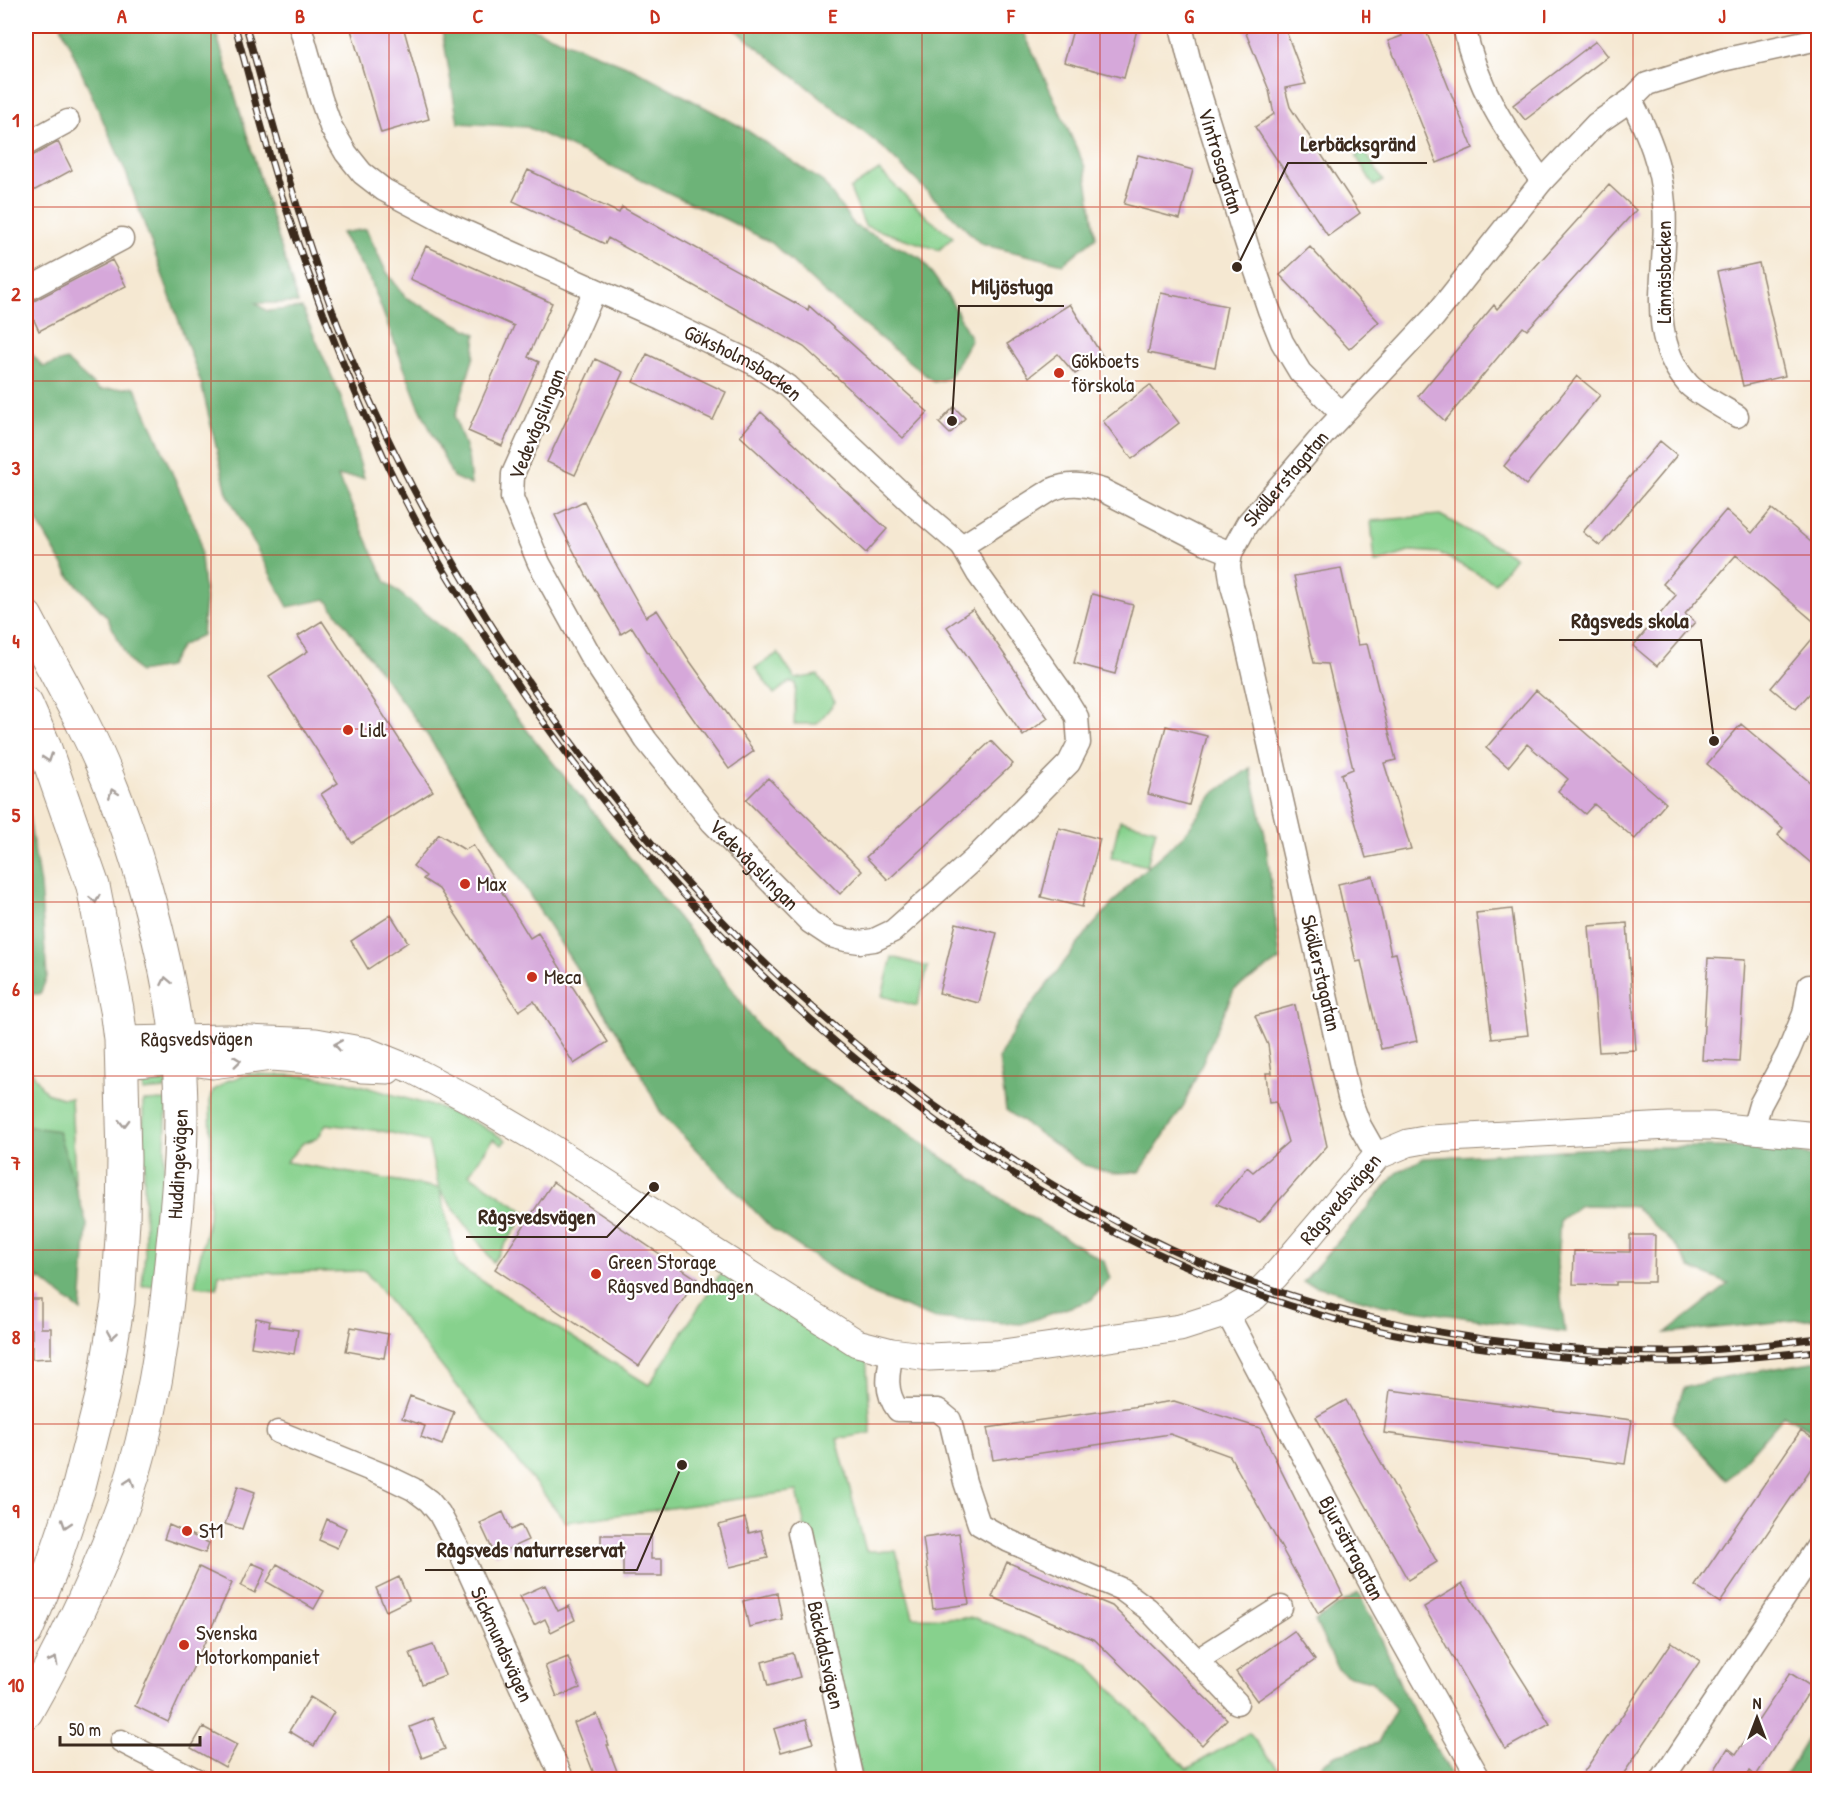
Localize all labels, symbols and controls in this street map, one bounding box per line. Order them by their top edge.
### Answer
text: A [117,2,127,29]
text: B [295,2,305,29]
text: C [473,2,484,29]
text: D [650,2,660,29]
text: E [829,2,838,29]
text: F [1006,2,1016,29]
text: G [1184,2,1194,29]
text: H [1361,2,1371,29]
text: I [1542,2,1546,29]
text: J [1718,2,1726,29]
street label: Vintrosagatan [1191,105,1251,217]
text: 1 [12,106,20,133]
callout: Lerbäcksgränd [1288,123,1427,163]
text: Lerbäcksgränd [1301,128,1416,159]
street label: Lännäsbacken [1649,221,1678,323]
callout: Miljöstuga [959,266,1064,306]
text: Miljöstuga [971,271,1053,302]
text: 2 [11,280,21,307]
street label: Göksholmsbacken [679,317,809,407]
place label: Gökboets förskola [1071,346,1139,399]
street label: Vedevågslingan [501,364,572,484]
marker: Gökboets förskola [1052,366,1066,380]
street label: Sköllerstagatan [1236,424,1335,533]
text: 3 [12,454,21,481]
callout: Rågsveds skola [1559,600,1701,640]
text: Rågsveds skola [1571,605,1689,636]
text: 4 [12,627,20,654]
place label: Lidl [360,715,387,744]
marker: Lidl [341,723,355,737]
one-way arrow [41,752,53,763]
one-way arrow [108,789,120,800]
text: 5 [12,801,21,828]
street label: Vedevågslingan [703,812,806,917]
place label: Max [477,869,507,898]
marker: Max [458,877,472,891]
one-way arrow [88,893,101,903]
street label: Sköllerstagatan [1294,912,1349,1034]
place label: Meca [544,962,581,991]
marker: Meca [525,970,539,984]
text: 6 [12,975,20,1002]
one-way arrow [160,976,173,986]
street label: Rågsvedsvägen [141,1023,254,1054]
one-way arrow [333,1039,343,1052]
one-way arrow [233,1056,242,1068]
street label: Huddingevägen [160,1108,195,1220]
one-way arrow [118,1119,130,1128]
street label: Rågsvedsvägen [1293,1146,1388,1251]
text: 7 [10,1149,21,1176]
callout: Rågsvedsvägen [466,1197,607,1237]
text: Rågsvedsvägen [478,1201,596,1232]
place label: Green Storage Rågsved Bandhagen [608,1247,754,1300]
marker: Green Storage Rågsved Bandhagen [589,1267,603,1281]
text: 8 [12,1323,21,1350]
one-way arrow [107,1331,119,1340]
one-way arrow [123,1477,135,1488]
street label: Bjursätragatan [1312,1490,1392,1605]
text: 9 [12,1497,20,1524]
place label: St1 [199,1516,224,1545]
one-way arrow [61,1519,74,1529]
marker: St1 [180,1524,194,1538]
callout: Rågsveds naturreservat [425,1530,637,1570]
text: Rågsveds naturreservat [437,1534,626,1565]
street label: Sickmundsvägen [464,1582,541,1707]
street label: Bäckdalsvägen [800,1598,852,1712]
place label: Svenska Motorkompaniet [196,1618,320,1671]
marker: Svenska Motorkompaniet [177,1638,191,1652]
one-way arrow [47,1657,58,1668]
text: 10 [8,1671,24,1698]
north arrow [1727,1688,1787,1748]
text: N [1753,1692,1762,1714]
scale bar [60,1709,200,1747]
text: 50 m [69,1717,101,1742]

